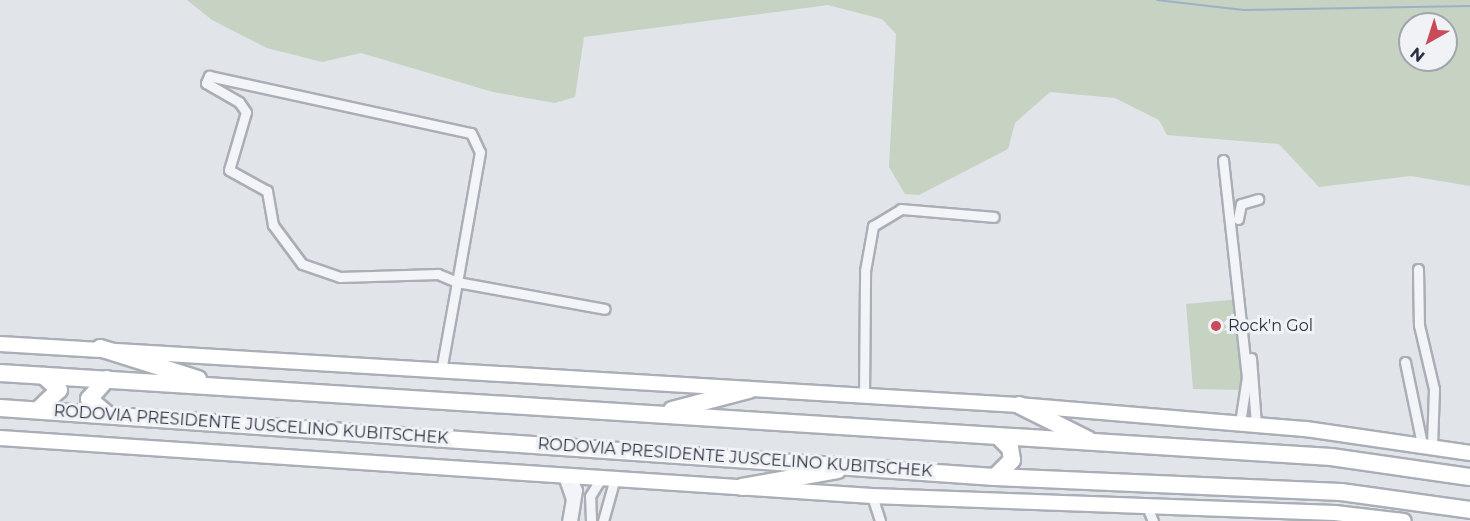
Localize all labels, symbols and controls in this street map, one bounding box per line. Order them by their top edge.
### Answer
north arrow [1398,12,1458,72]
text: N [1407,43,1429,66]
place label: Rock'n Gol [1228,316,1313,336]
marker: Rock'n Gol [1209,319,1223,333]
street label: RODOVIA PRESIDENTE JUSCELINO KUBITSCHEK [53,402,449,448]
street label: RODOVIA PRESIDENTE JUSCELINO KUBITSCHEK [537,435,933,481]

